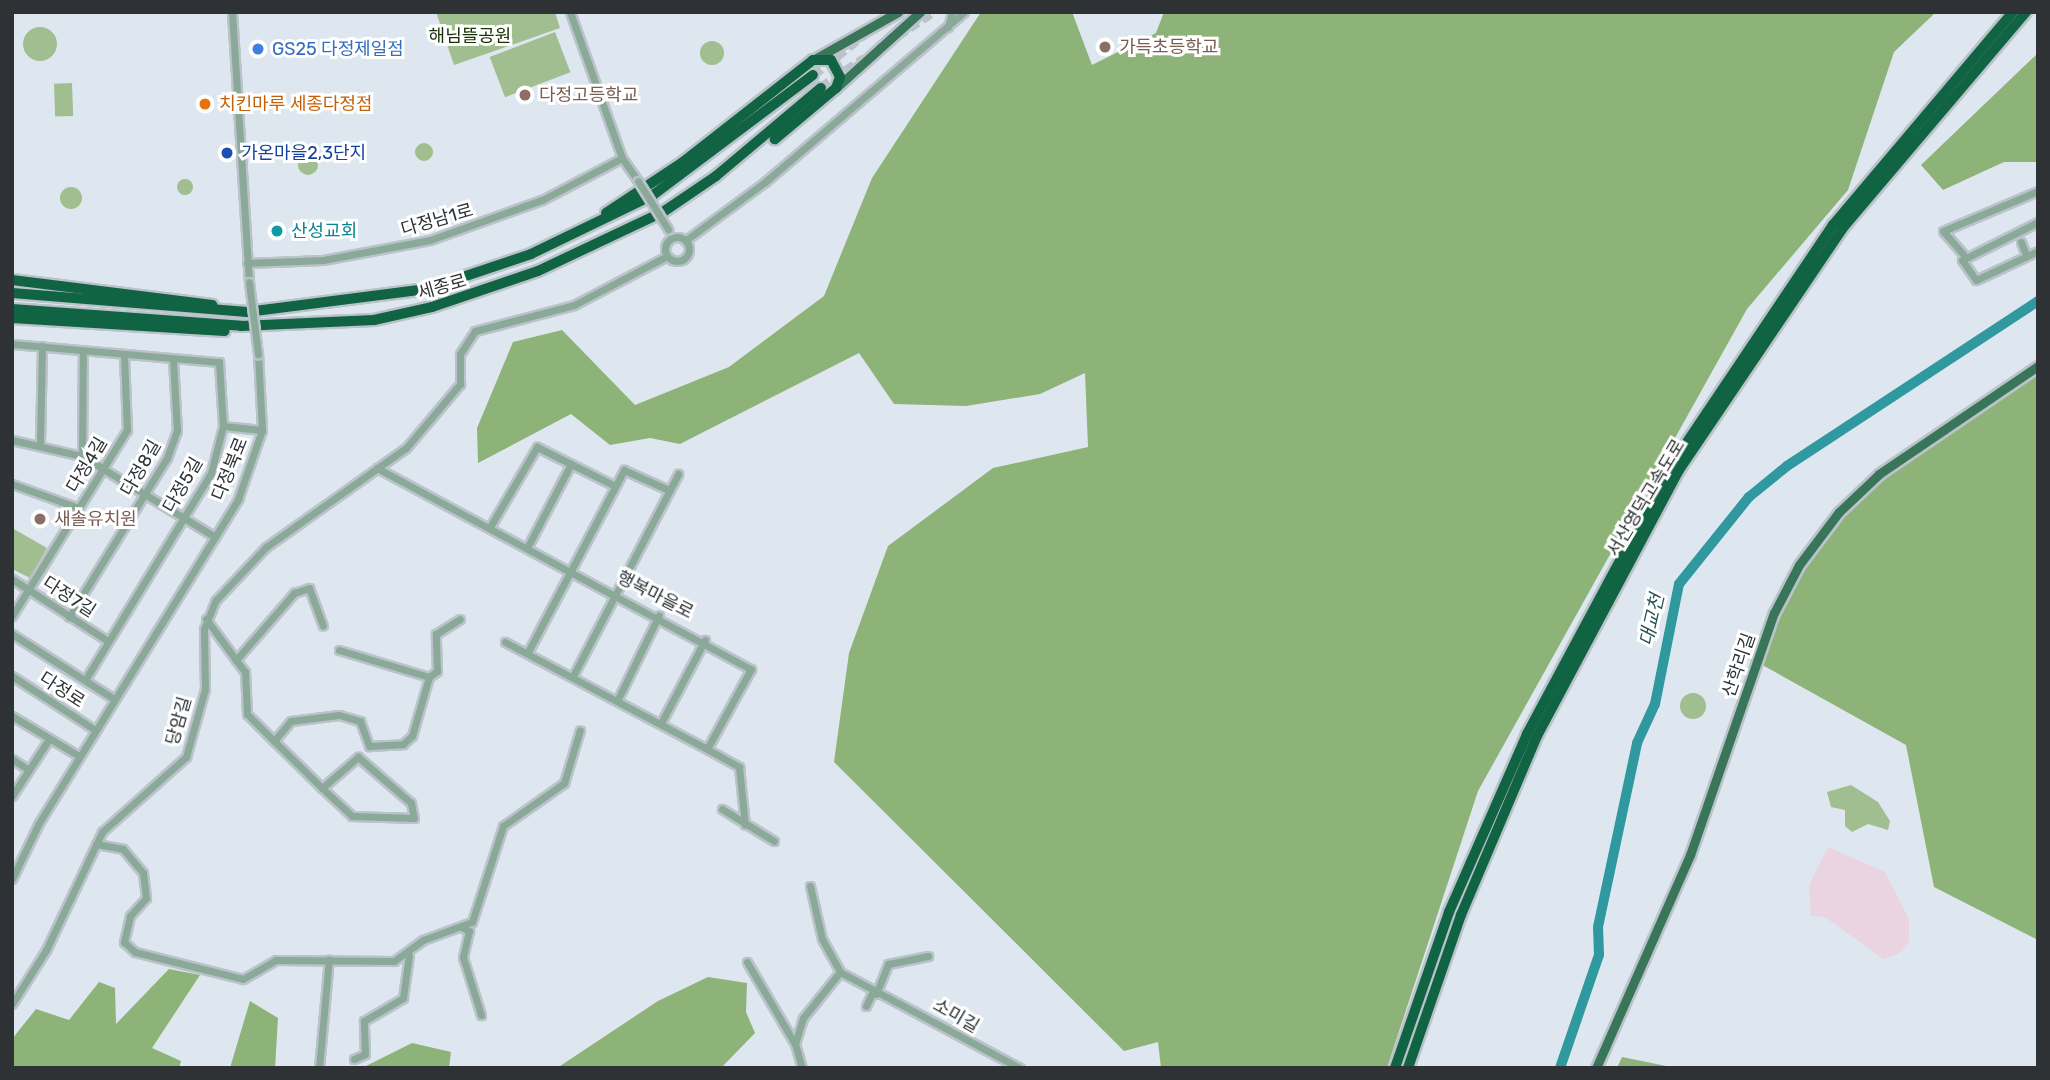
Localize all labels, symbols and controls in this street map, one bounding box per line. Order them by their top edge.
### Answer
park label: 해님뜰공원 [429,25,511,47]
place label: 가득초등학교 [1119,36,1218,58]
place label: GS25 다정제일점 [272,38,404,60]
marker: 가득초등학교 [1097,39,1113,55]
marker: GS25 다정제일점 [250,41,266,57]
place label: 다정고등학교 [539,84,638,106]
marker: 다정고등학교 [517,87,533,103]
place label: 치킨마루 세종다정점 [219,93,372,115]
marker: 치킨마루 세종다정점 [197,96,213,112]
place label: 가온마을2,3단지 [241,142,366,164]
marker: 가온마을2,3단지 [219,145,235,161]
street label: 다정남1로 [398,199,476,241]
place label: 산성교회 [291,220,357,242]
marker: 산성교회 [269,223,285,239]
street label: 세종로 [415,270,469,304]
street label: 다정4길 [62,433,112,497]
street label: 다정북로 [208,434,252,504]
street label: 다정8길 [116,436,166,500]
street label: 서산영덕고속도로 [1603,436,1689,560]
street label: 다정5길 [159,453,207,517]
place label: 새솔유치원 [54,508,137,530]
marker: 새솔유치원 [32,511,48,527]
street label: 행복마을로 [613,567,697,623]
street label: 다정7길 [38,572,100,622]
water label: 대교천 [1635,592,1669,648]
street label: 산학리길 [1718,630,1760,700]
street label: 다정로 [35,667,89,713]
street label: 당암길 [162,694,196,748]
street label: 소미길 [929,994,983,1038]

